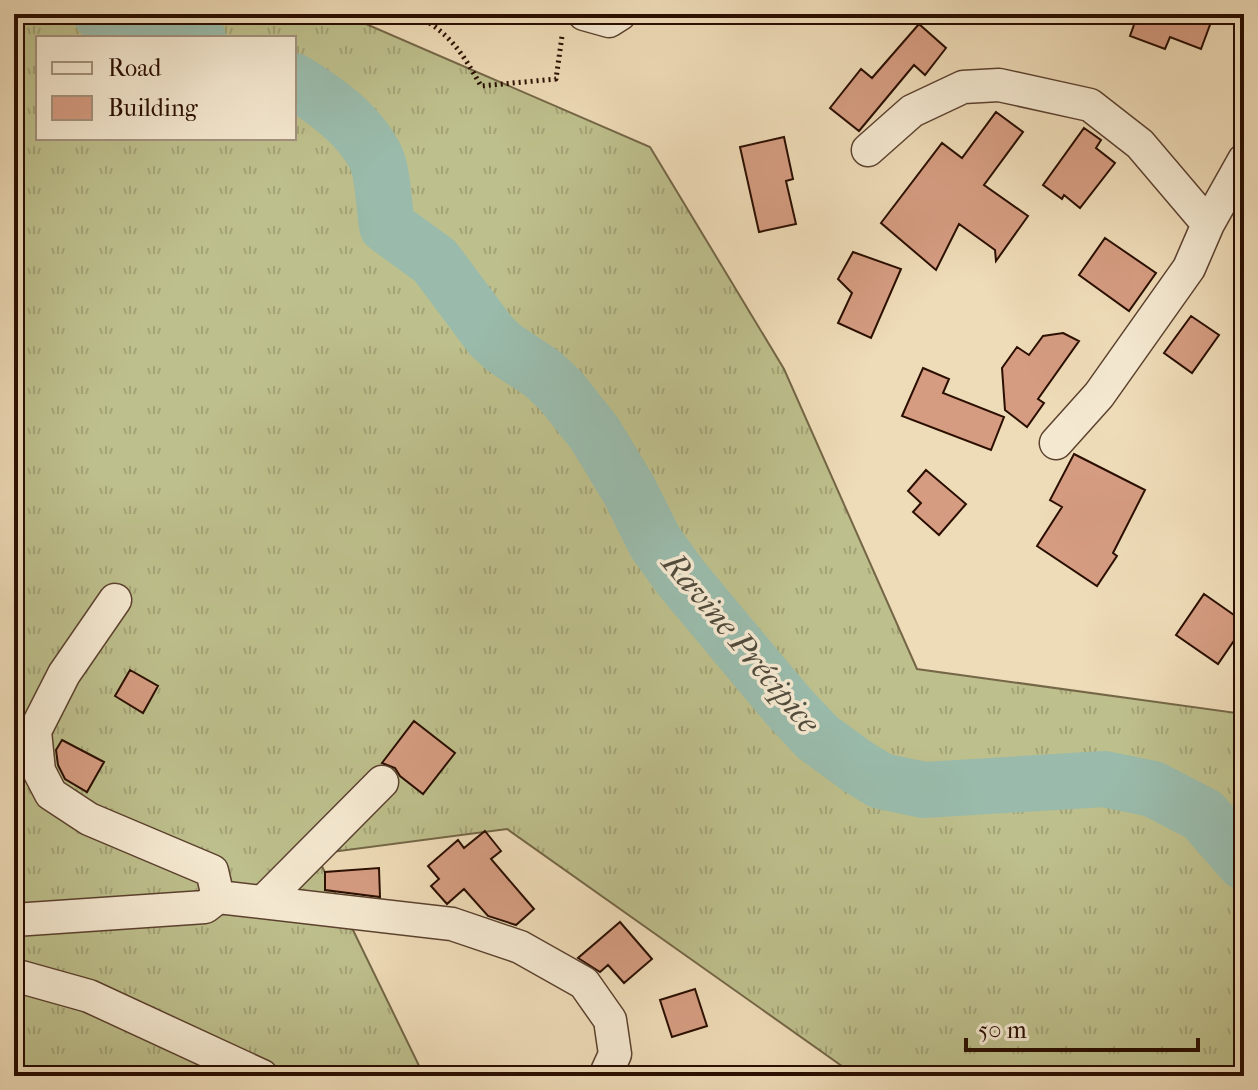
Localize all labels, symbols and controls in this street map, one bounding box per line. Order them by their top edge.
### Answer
legend [36,36,296,140]
text: Road [108,54,162,82]
text: Building [108,94,199,122]
water label: Ravine Précipice [654,544,828,741]
scale bar [966,1002,1198,1052]
text: 50 m [978,1016,1027,1044]

